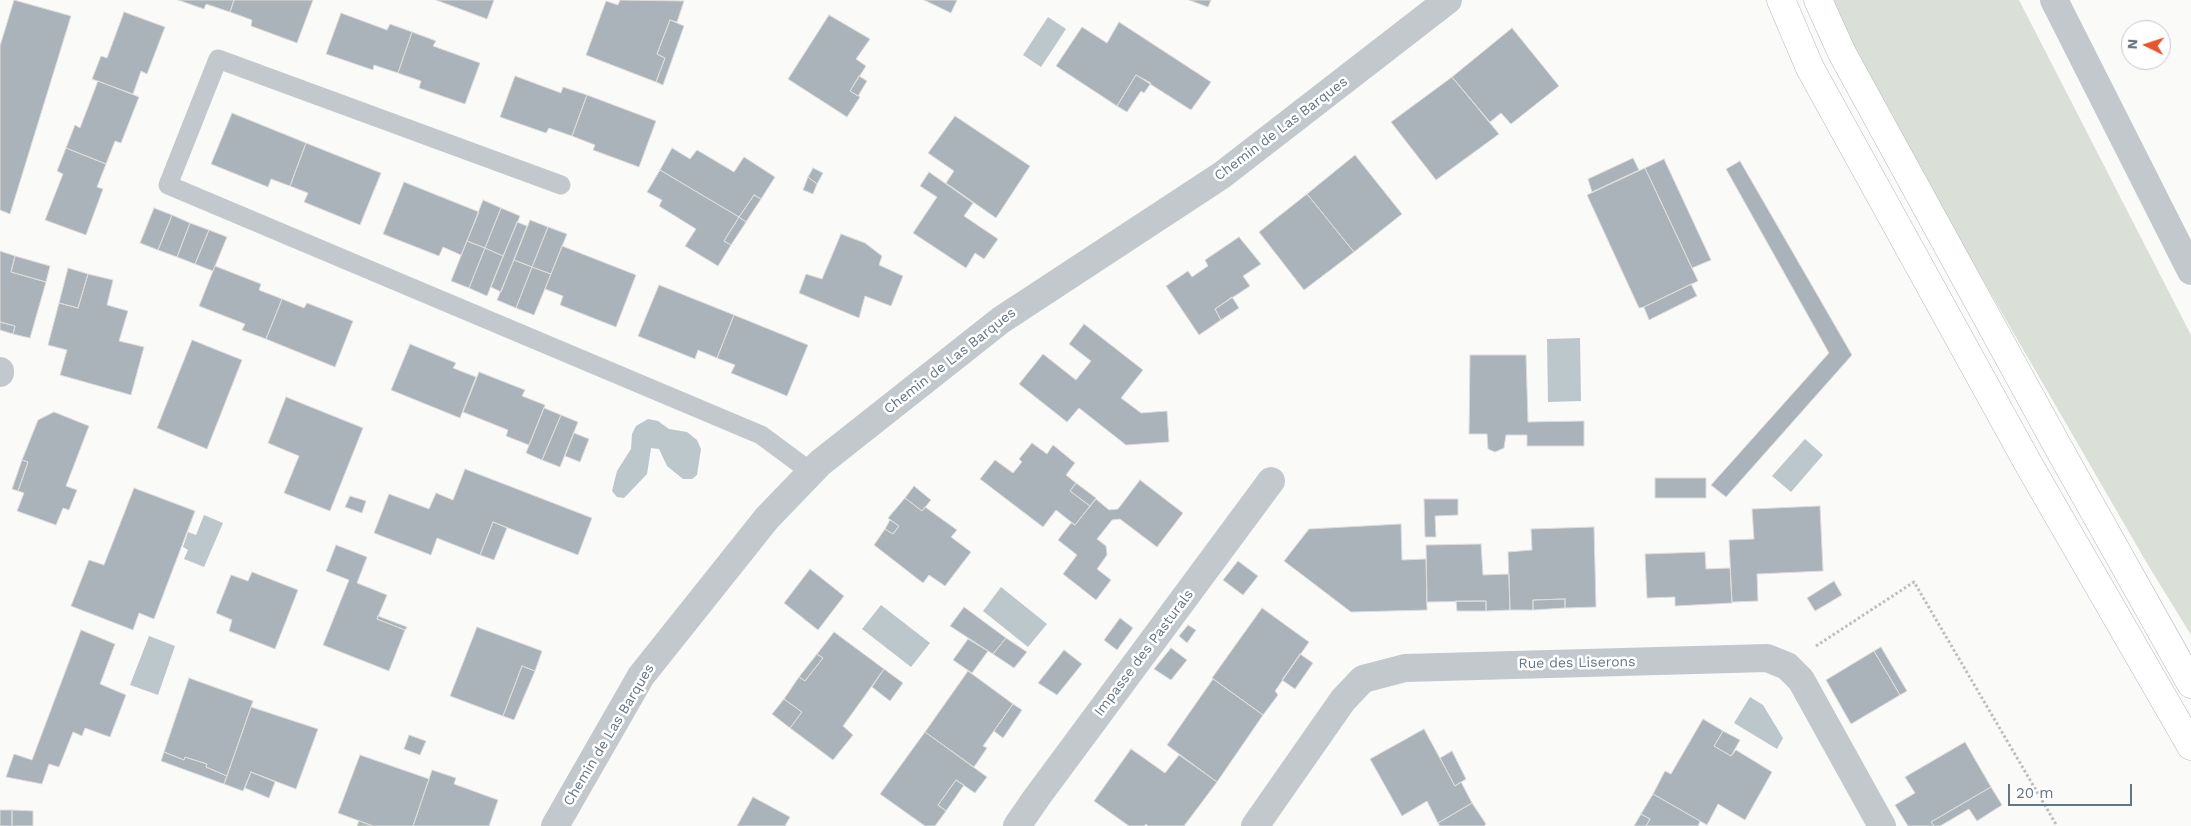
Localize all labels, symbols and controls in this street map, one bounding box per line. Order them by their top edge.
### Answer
north arrow [2121,20,2171,70]
text: N [2124,38,2140,50]
street label: Chemin de Las Barques [1211,73,1351,185]
street label: Chemin de Las Barques [881,304,1019,418]
street label: Impasse des Pasturals [1091,586,1197,720]
street label: Rue des Liserons [1518,654,1636,672]
street label: Chemin de Las Barques [560,661,658,809]
scale bar [2011,774,2135,806]
text: 20 m [2016,784,2054,802]

